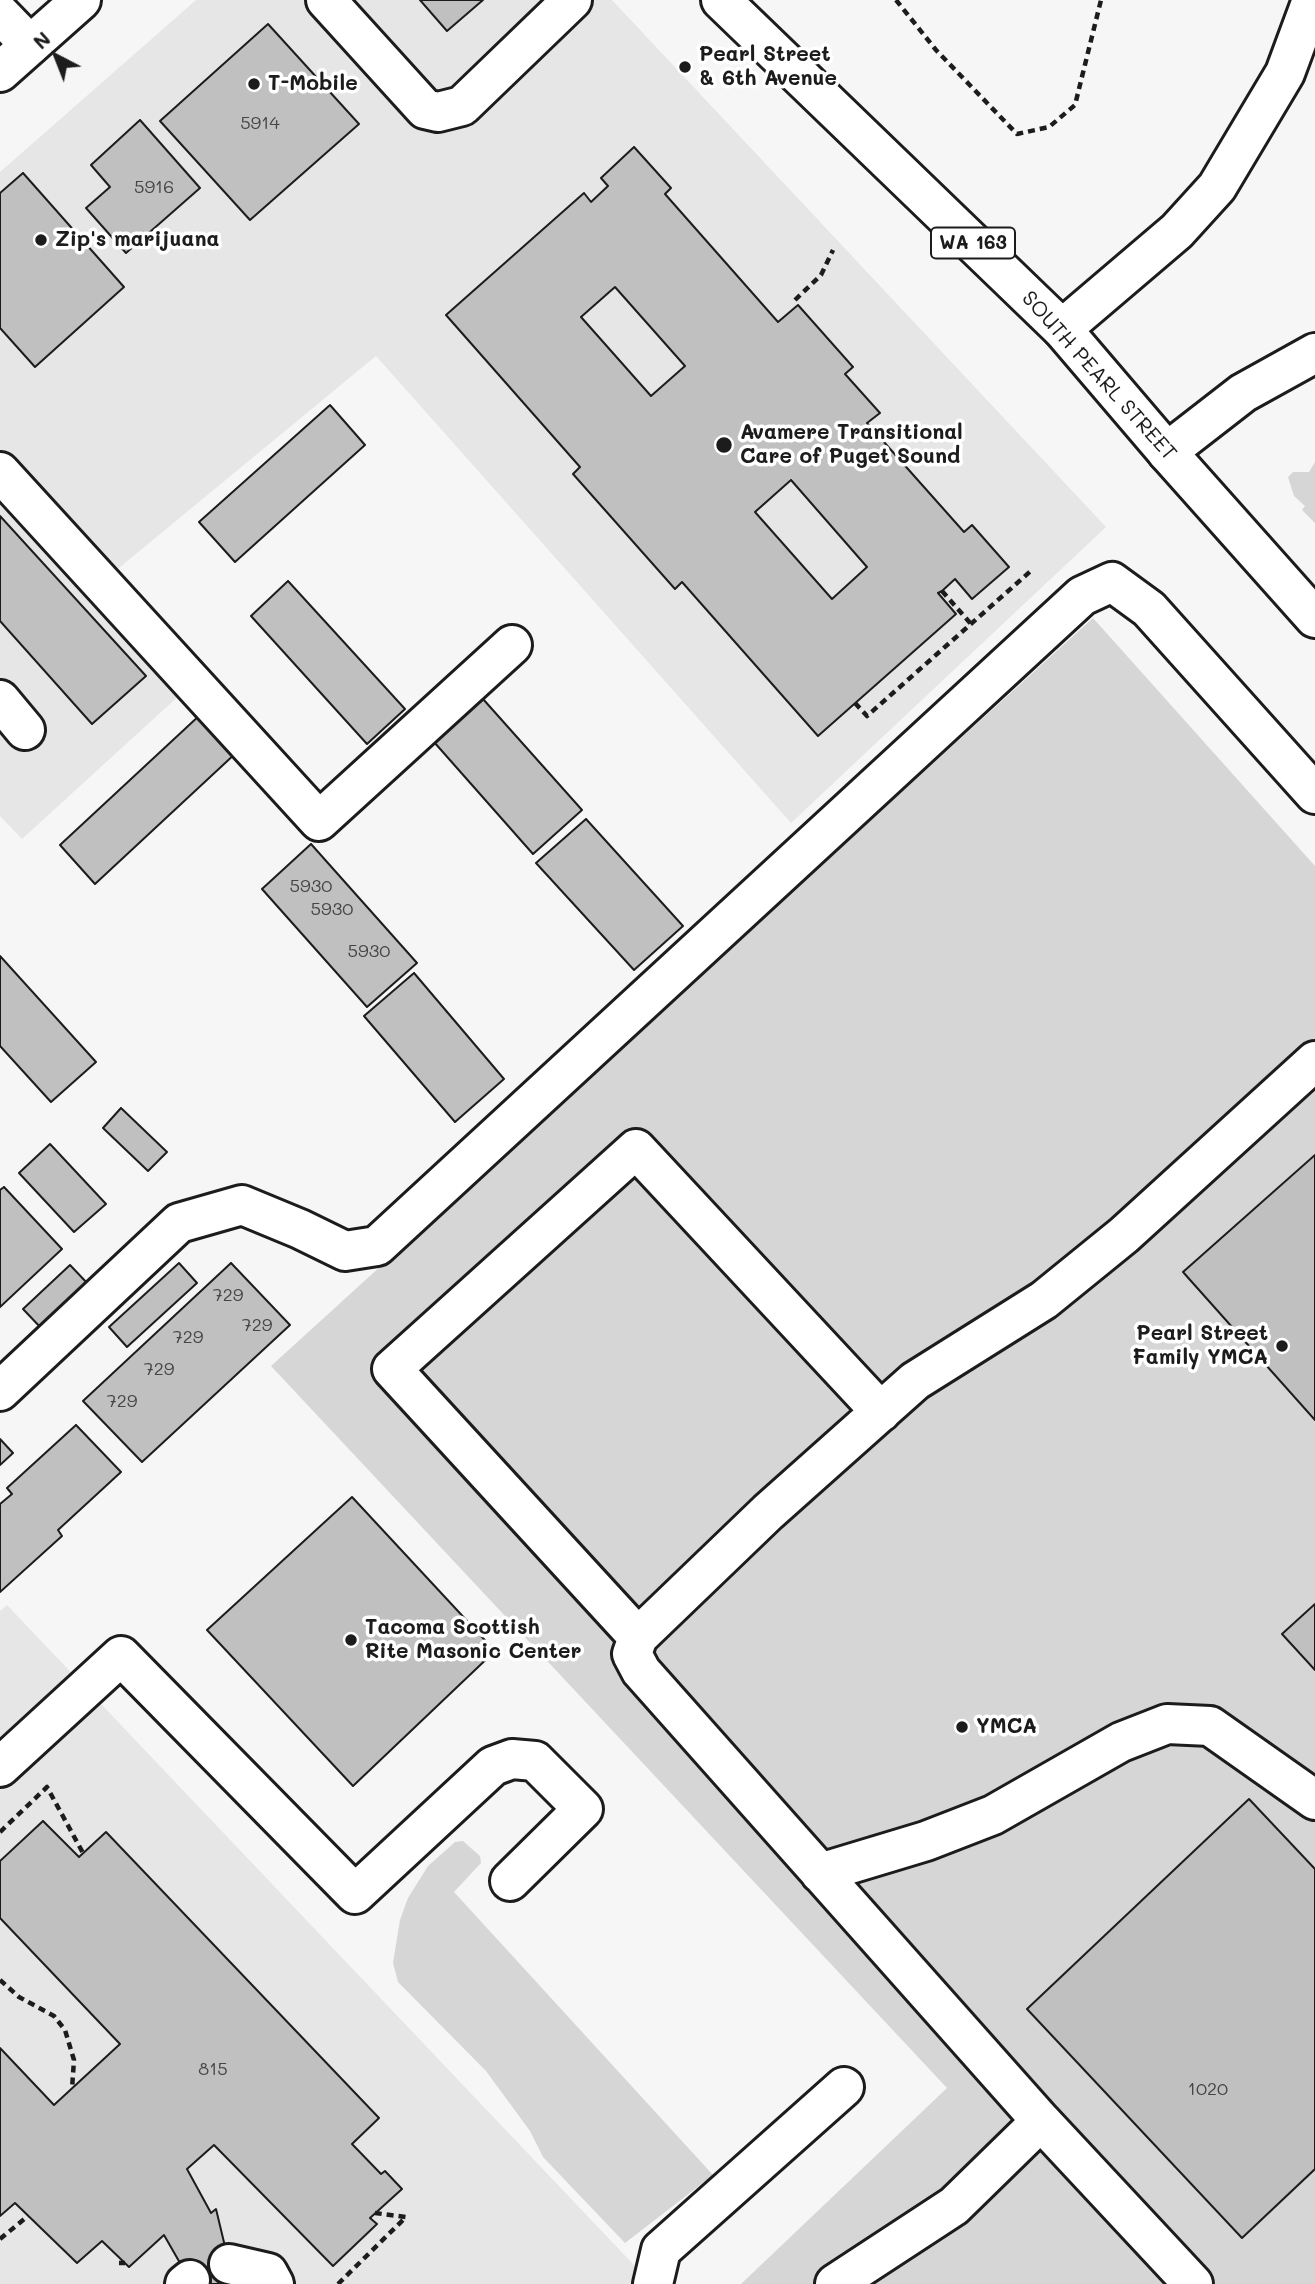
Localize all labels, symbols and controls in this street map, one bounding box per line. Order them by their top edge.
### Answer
north arrow [21,21,91,91]
text: N [28,26,55,54]
place label: Pearl Street & 6th Avenue [699,42,837,92]
marker: Pearl Street & 6th Avenue [677,59,693,75]
place label: T-Mobile [268,71,358,97]
marker: T-Mobile [246,76,262,92]
house number: 5914 [240,112,280,134]
house number: 5916 [134,176,174,198]
place label: Zip's marijuana [55,227,219,253]
road number: WA 163 [931,228,1015,258]
marker: Zip's marijuana [33,232,49,248]
street label: SOUTH PEARL STREET [1016,286,1182,466]
place label: Avamere Transitional Care of Puget Sound [740,420,963,470]
marker: Avamere Transitional Care of Puget Sound [714,435,734,455]
house number: 5930 [290,875,332,897]
house number: 5930 [311,898,353,920]
house number: 5930 [348,940,390,962]
house number: 729 [213,1284,243,1306]
house number: 729 [242,1314,272,1336]
place label: Pearl Street Family YMCA [1132,1321,1268,1371]
house number: 729 [173,1326,203,1348]
marker: Pearl Street Family YMCA [1274,1338,1290,1354]
house number: 729 [144,1358,174,1380]
house number: 729 [107,1390,137,1412]
place label: Tacoma Scottish Rite Masonic Center [365,1615,581,1665]
marker: Tacoma Scottish Rite Masonic Center [343,1632,359,1648]
place label: YMCA [976,1714,1037,1740]
marker: YMCA [954,1719,970,1735]
house number: 815 [198,2058,228,2080]
house number: 1020 [1188,2078,1228,2100]

